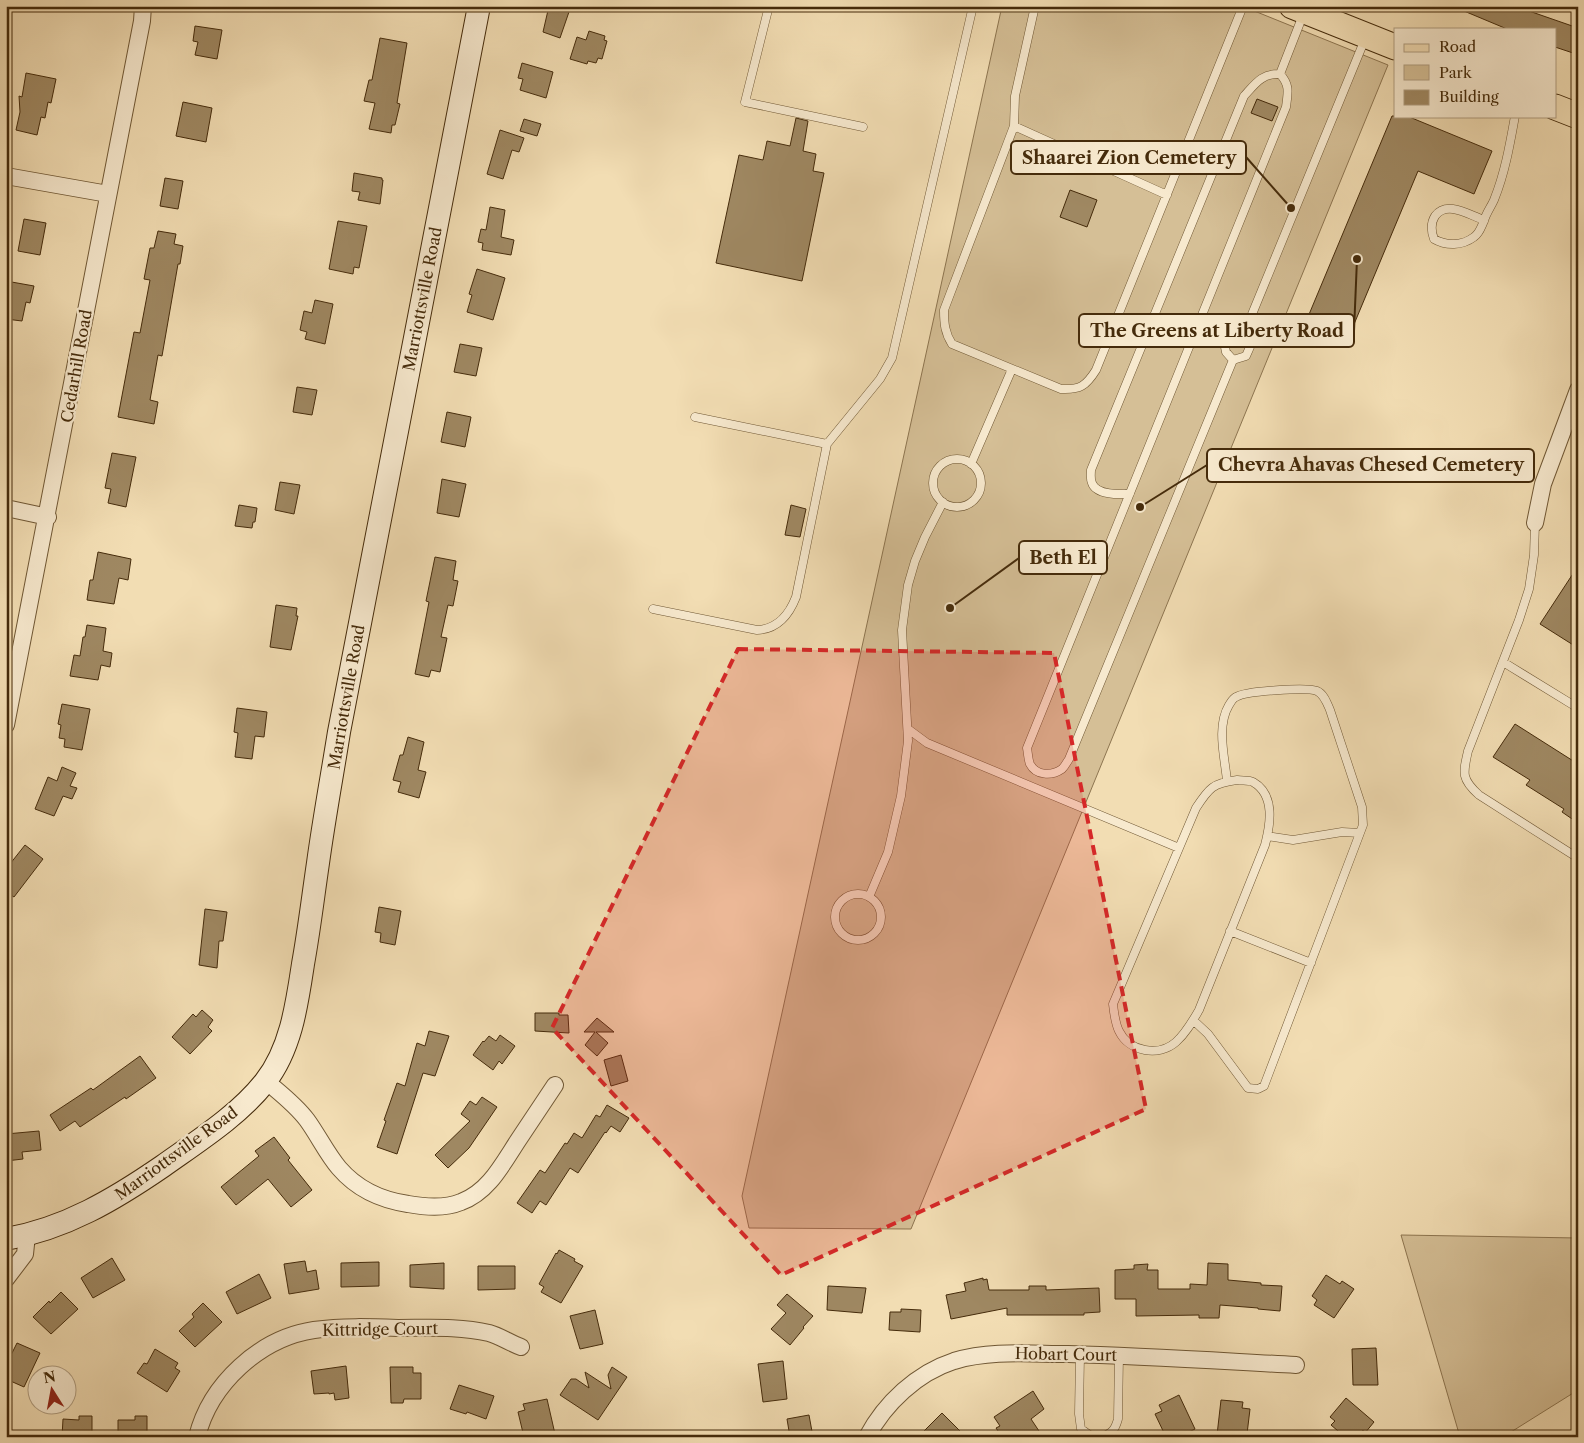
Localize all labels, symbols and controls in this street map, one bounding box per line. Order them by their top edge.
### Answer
legend [1394,28,1556,118]
text: Road [1439,37,1476,56]
text: Park [1439,63,1473,82]
text: Building [1439,87,1499,106]
callout: Shaarei Zion Cemetery [1011,141,1246,174]
text: Shaarei Zion Cemetery [1022,147,1237,169]
street label: Marriottsville Road [398,225,446,373]
street label: Cedarhill Road [56,308,96,424]
callout: The Greens at Liberty Road [1079,314,1354,347]
text: The Greens at Liberty Road [1090,320,1344,342]
callout: Chevra Ahavas Chesed Cemetery [1207,449,1534,482]
text: Chevra Ahavas Chesed Cemetery [1218,454,1525,476]
callout: Beth El [1019,541,1107,574]
text: Beth El [1029,547,1097,569]
street label: Marriottsville Road [323,623,369,771]
street label: Marriottsville Road [111,1102,241,1204]
street label: Kittridge Court [322,1318,438,1340]
street label: Hobart Court [1015,1343,1118,1365]
north arrow [28,1366,78,1416]
text: N [42,1367,57,1387]

